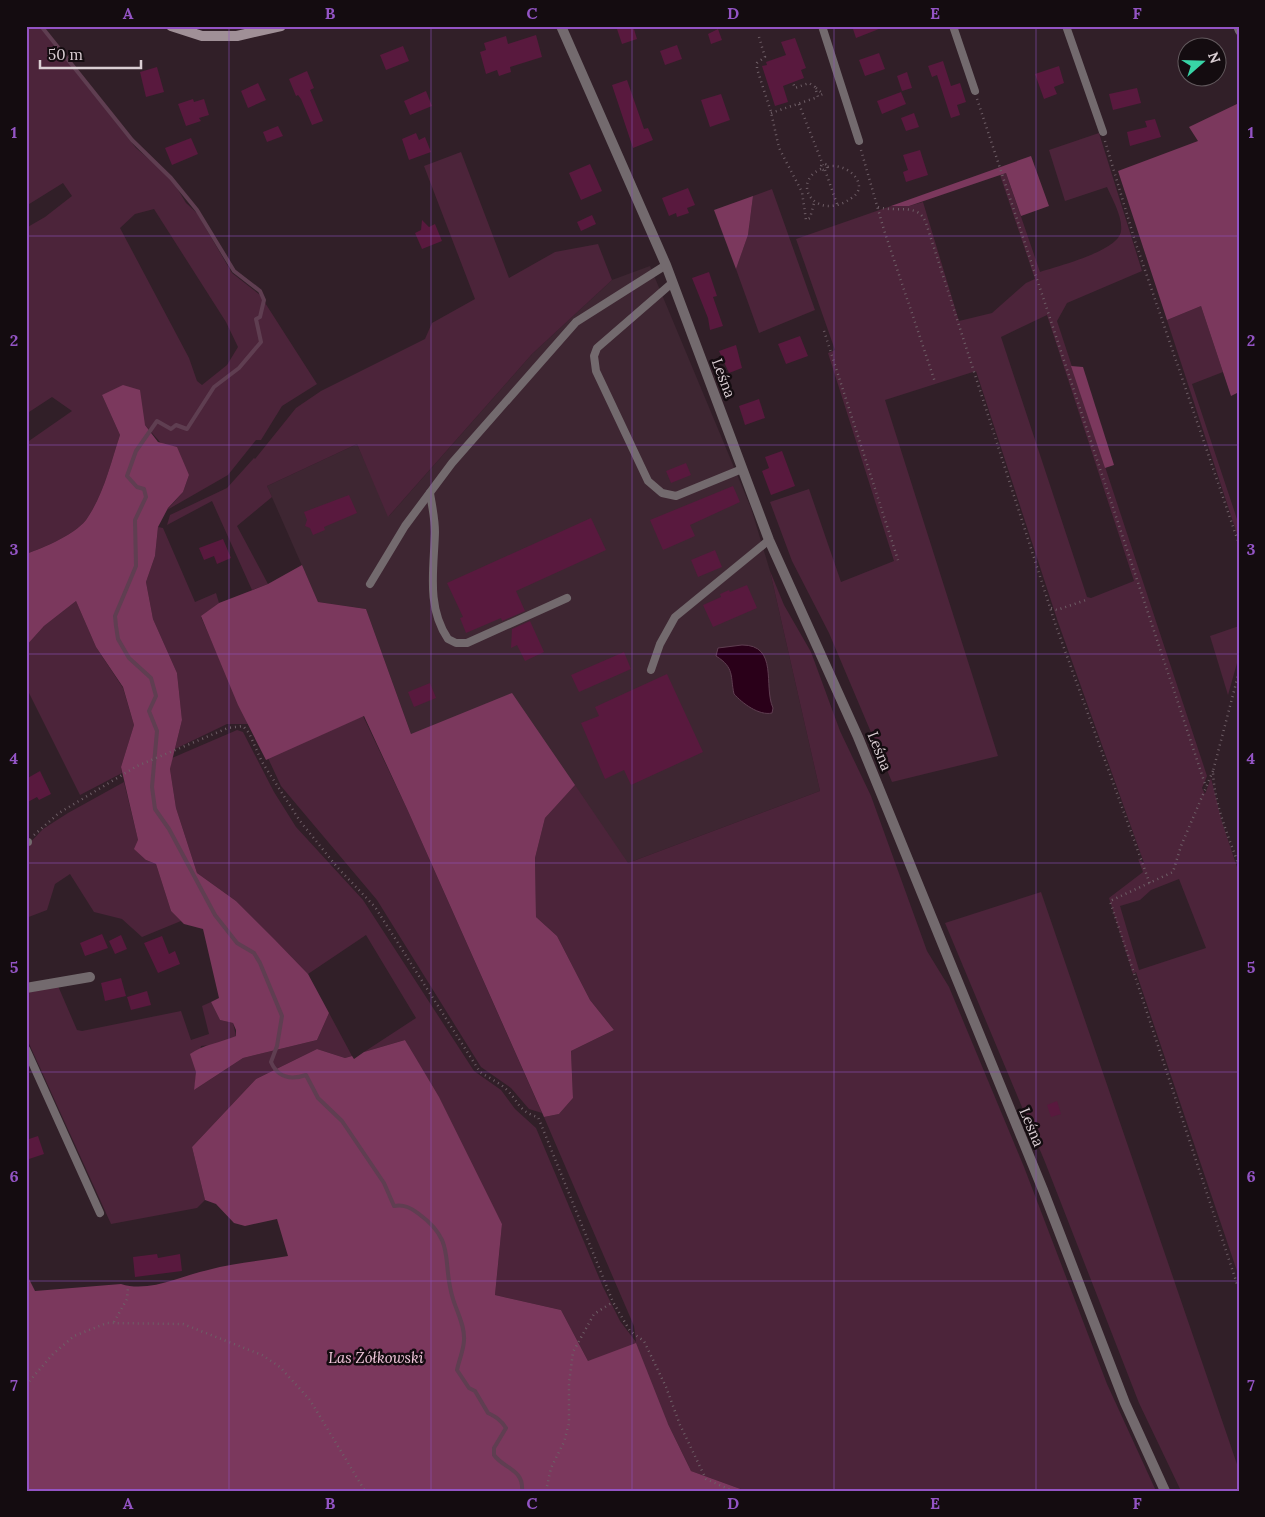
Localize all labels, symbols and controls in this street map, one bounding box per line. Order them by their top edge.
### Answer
text: A [123,3,134,23]
text: B [325,3,336,23]
text: C [526,3,538,23]
text: D [727,3,739,23]
text: E [930,3,940,23]
text: F [1132,3,1142,23]
scale bar [40,38,141,70]
north arrow [1178,38,1228,88]
text: 50 m [48,45,83,64]
text: N [1204,49,1225,66]
text: 1 [11,122,17,142]
text: 1 [1248,122,1254,142]
text: 2 [10,330,18,350]
text: 2 [1247,330,1255,350]
street label: Leśna [708,356,740,401]
text: 3 [10,539,19,559]
text: 3 [1247,539,1256,559]
street label: Leśna [864,729,897,774]
text: 4 [10,748,19,768]
text: 4 [1247,748,1256,768]
text: 5 [10,957,19,977]
text: 5 [1247,957,1256,977]
street label: Leśna [1015,1105,1049,1150]
text: 6 [9,1166,19,1186]
text: 6 [1246,1166,1256,1186]
park label: Las Żółkowski [328,1348,424,1367]
text: 7 [10,1375,18,1395]
text: 7 [1247,1375,1255,1395]
text: A [123,1493,134,1513]
text: B [325,1493,336,1513]
text: C [526,1493,538,1513]
text: D [727,1493,739,1513]
text: E [930,1493,940,1513]
text: F [1132,1493,1142,1513]

